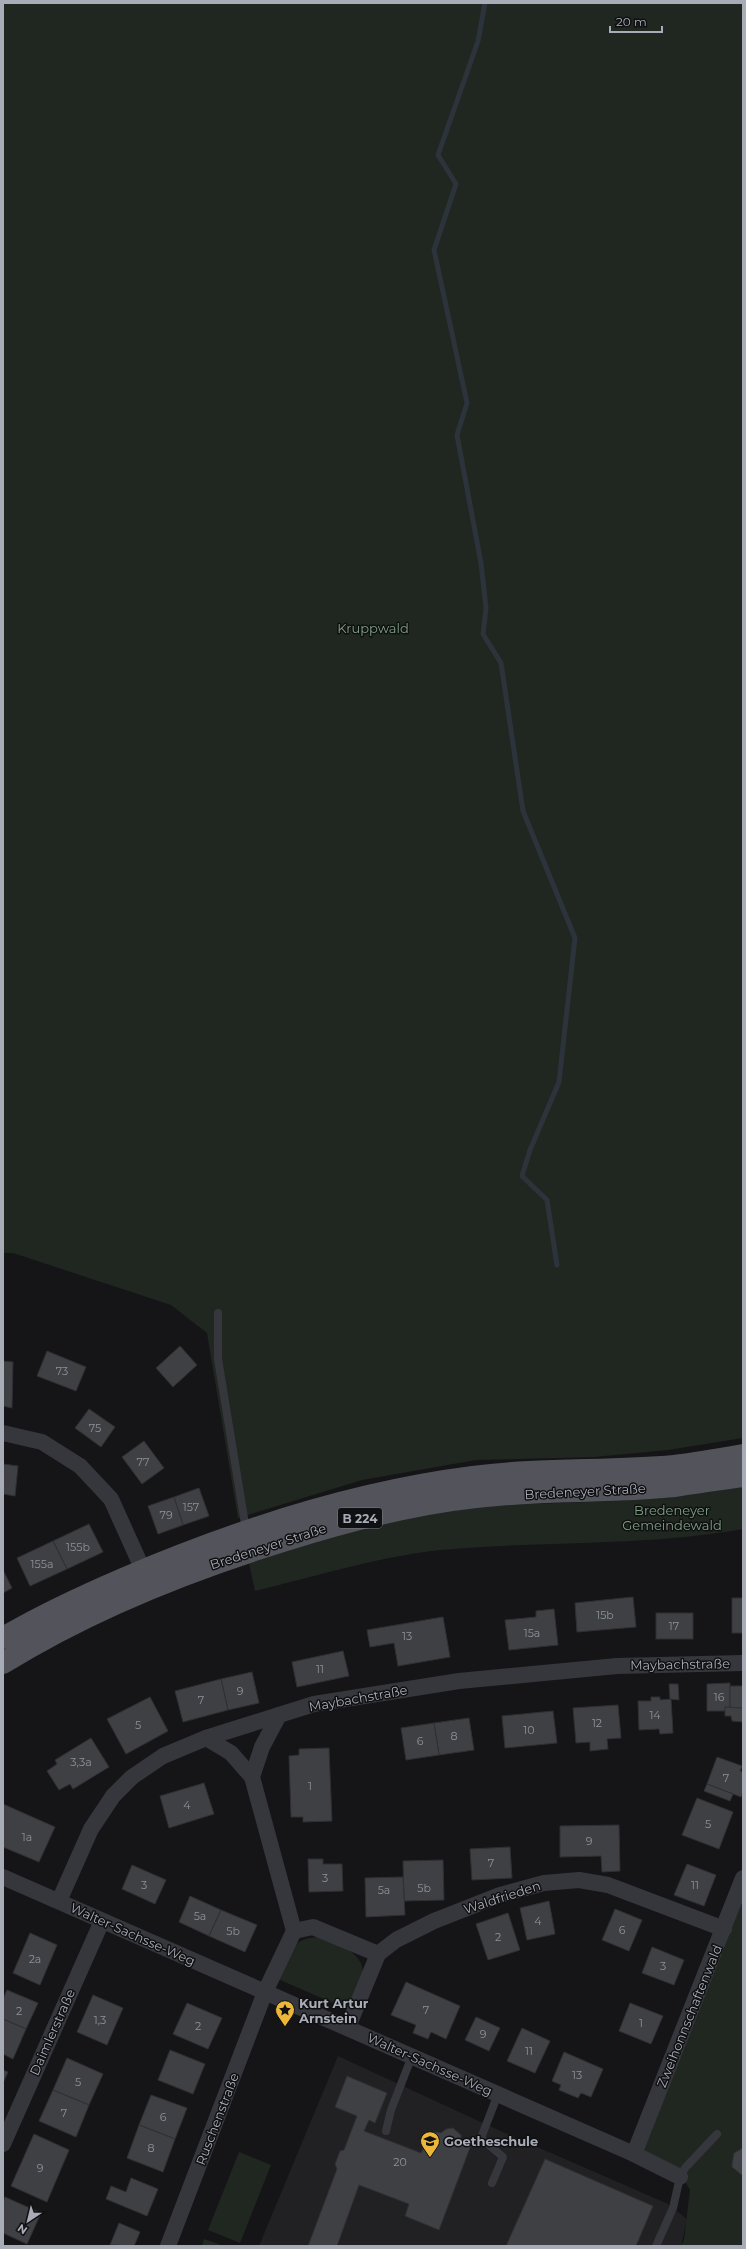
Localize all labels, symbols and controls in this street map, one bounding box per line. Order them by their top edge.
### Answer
scale bar [610,8,662,34]
text: 20 m [616,14,647,29]
park label: Kruppwald [337,620,409,636]
house number: 73 [56,1364,68,1378]
house number: 75 [89,1421,101,1435]
house number: 77 [137,1455,149,1469]
street label: Bredeneyer Straße [524,1480,646,1502]
house number: 157 [183,1500,199,1514]
park label: Bredeneyer Gemeindewald [622,1502,722,1533]
house number: 79 [159,1508,173,1522]
road number: B 224 [338,1508,382,1528]
street label: Bredeneyer Straße [208,1520,328,1572]
house number: 155b [66,1540,90,1554]
house number: 155a [31,1557,53,1571]
house number: 15b [596,1608,614,1622]
house number: 17 [669,1619,679,1633]
house number: 15a [524,1626,540,1640]
house number: 13 [402,1629,412,1643]
street label: Maybachstraße [630,1655,730,1673]
house number: 11 [316,1662,324,1676]
street label: Maybachstraße [307,1681,409,1715]
house number: 9 [237,1684,244,1698]
house number: 16 [714,1690,725,1704]
house number: 7 [198,1693,204,1707]
house number: 14 [649,1708,661,1722]
house number: 12 [592,1716,602,1730]
house number: 5 [135,1718,141,1732]
house number: 10 [523,1723,535,1737]
house number: 8 [450,1729,458,1743]
house number: 6 [417,1734,424,1748]
house number: 3,3a [70,1755,92,1769]
house number: 7 [723,1771,729,1785]
house number: 1 [308,1779,312,1793]
house number: 4 [183,1798,191,1812]
house number: 5 [705,1817,711,1831]
house number: 1a [22,1830,32,1844]
house number: 9 [586,1834,593,1848]
house number: 7 [488,1856,494,1870]
house number: 3 [322,1871,328,1885]
street label: Waldfrieden [461,1877,543,1917]
house number: 3 [141,1878,147,1892]
house number: 11 [691,1878,699,1892]
house number: 5b [417,1881,431,1895]
house number: 5a [378,1883,390,1897]
street label: Walter-Sachsse-Weg [68,1899,198,1969]
house number: 5a [194,1909,206,1923]
house number: 4 [534,1914,542,1928]
house number: 6 [619,1923,626,1937]
house number: 5b [226,1924,240,1938]
house number: 2 [495,1930,501,1944]
street label: Zweihonnschaftenwald [653,1942,725,2090]
house number: 2a [29,1952,41,1966]
house number: 3 [660,1959,666,1973]
street label: Daimlerstraße [26,1986,78,2078]
place label: Kurt Artur Arnstein [298,1995,369,2026]
place icon: Kurt Artur Arnstein [274,1999,296,2027]
house number: 7 [423,2003,429,2017]
house number: 2 [16,2004,22,2018]
house number: 1,3 [94,2013,106,2027]
house number: 1 [639,2016,643,2030]
house number: 2 [195,2019,201,2033]
house number: 9 [480,2027,487,2041]
street label: Walter-Sachsse-Weg [365,2029,495,2099]
house number: 11 [525,2044,533,2058]
house number: 13 [572,2068,582,2082]
street label: Ruschenstraße [192,2070,242,2167]
house number: 5 [75,2075,81,2089]
house number: 7 [61,2106,67,2120]
house number: 6 [160,2110,167,2124]
school or university icon: Goetheschule [419,2130,441,2158]
place label: Goetheschule [444,2133,538,2149]
house number: 8 [147,2141,155,2155]
house number: 20 [393,2155,407,2169]
house number: 9 [37,2161,44,2175]
north arrow [8,2201,48,2241]
text: N [15,2221,30,2237]

